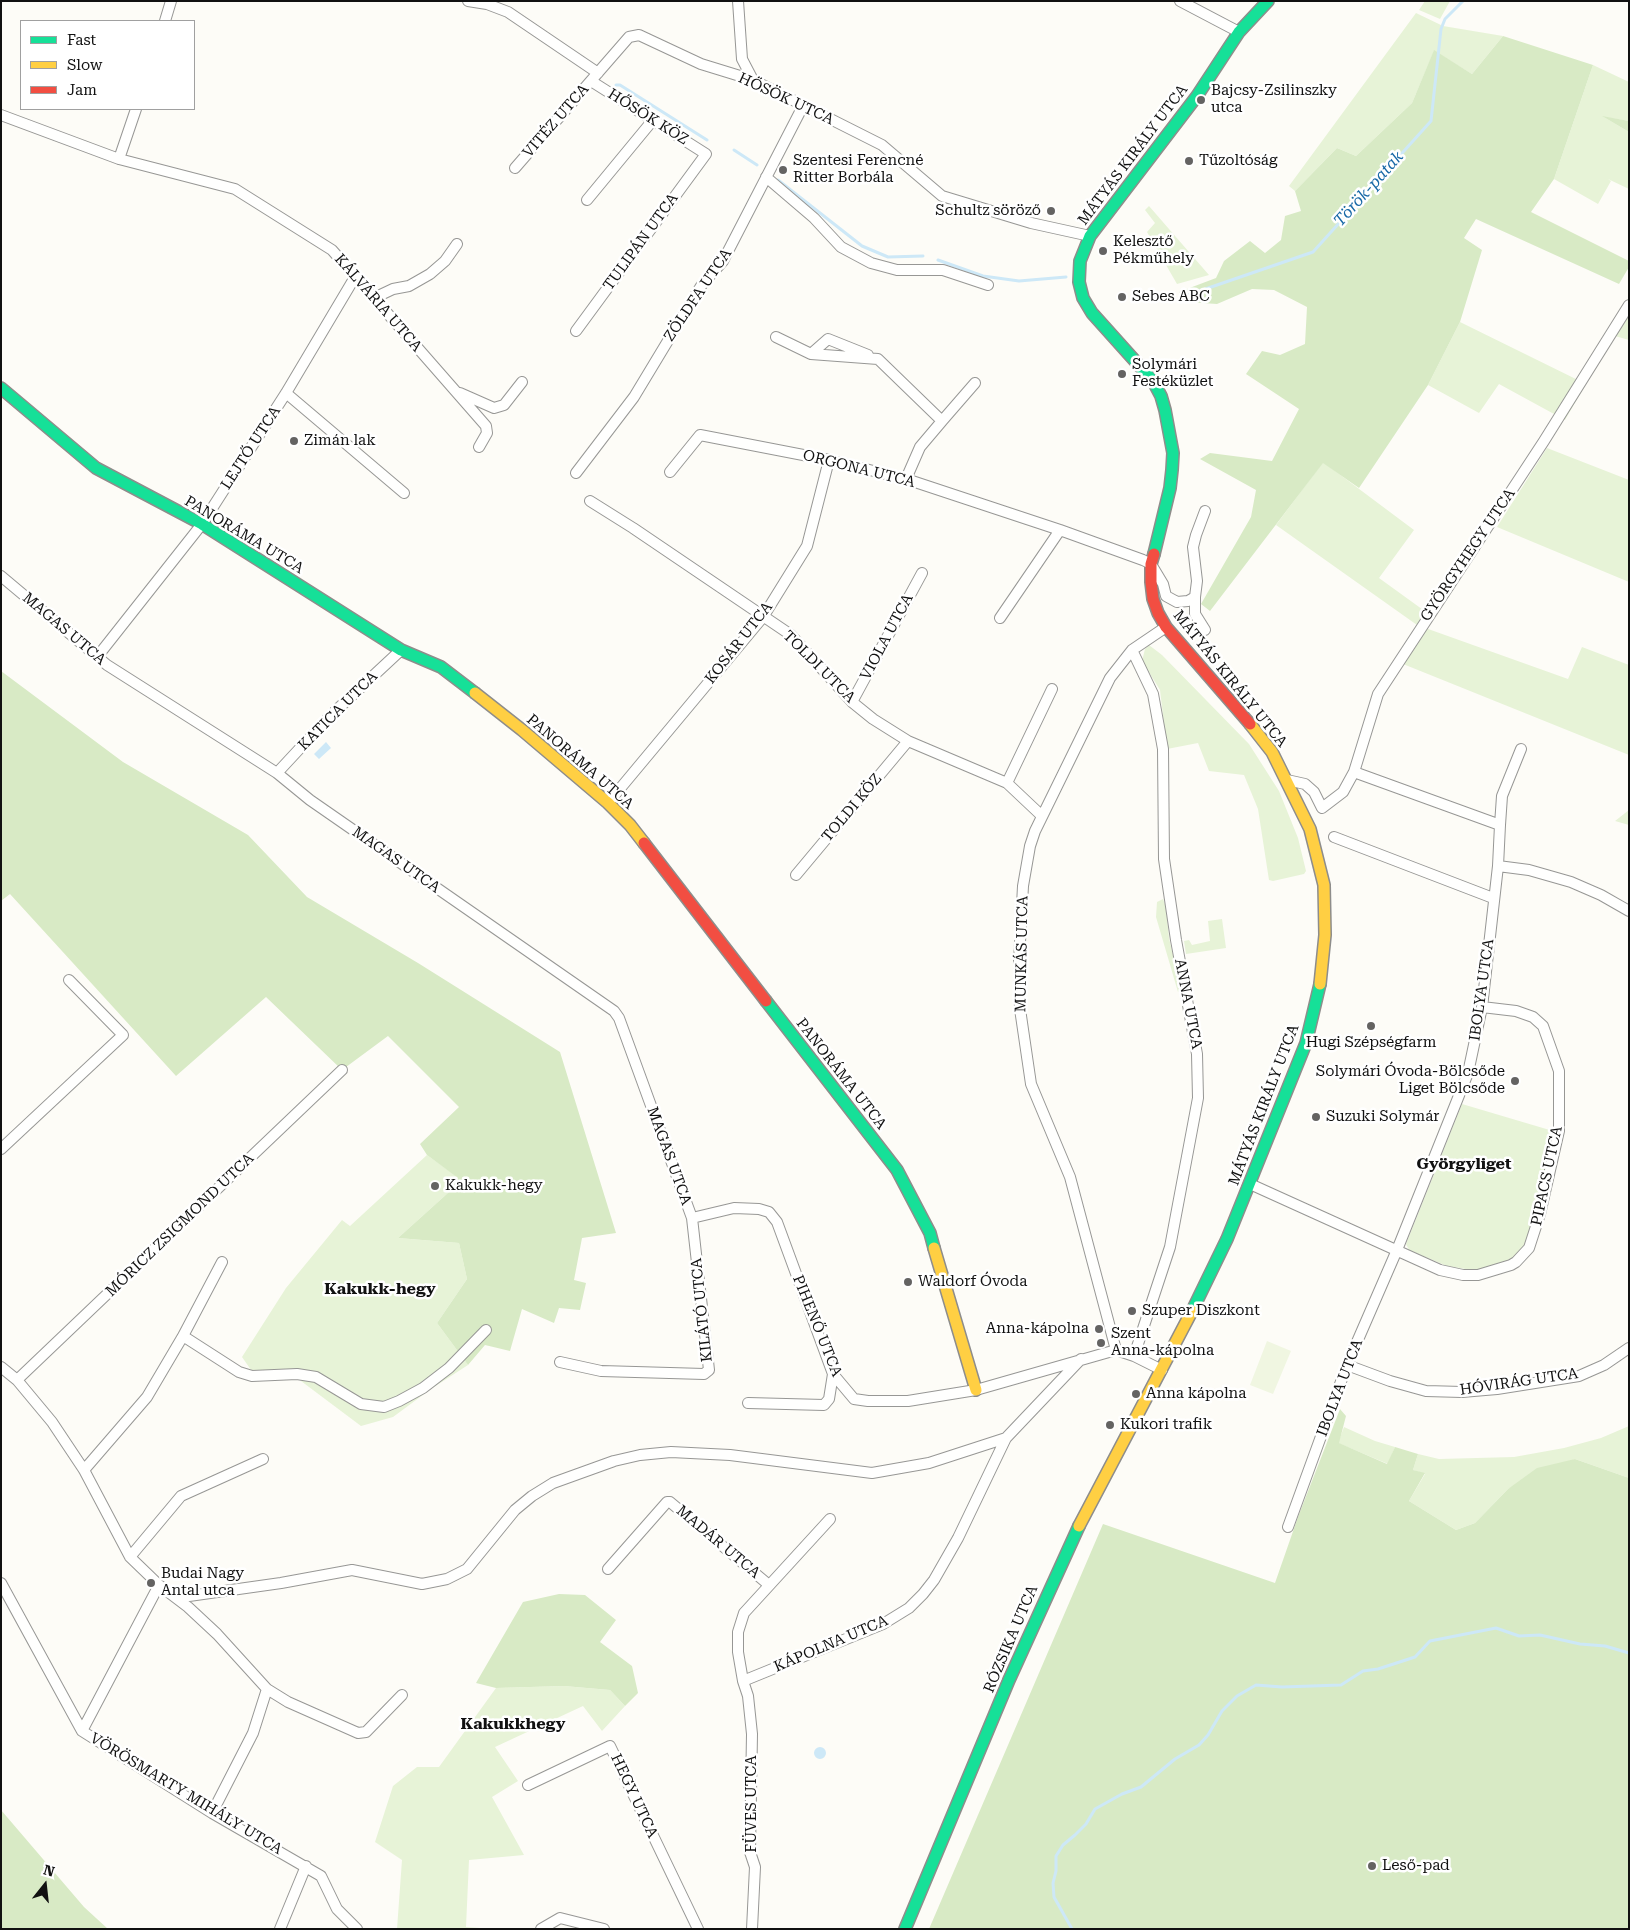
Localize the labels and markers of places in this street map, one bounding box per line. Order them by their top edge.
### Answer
place label: Bajcsy-Zsilinszky utca [1211,82,1337,117]
marker: Bajcsy-Zsilinszky utca [1195,94,1207,106]
place label: Szentesi Ferencné Ritter Borbála [793,152,923,187]
place label: Tűzoltóság [1199,152,1277,170]
marker: Tűzoltóság [1183,155,1195,167]
marker: Szentesi Ferencné Ritter Borbála [777,164,789,176]
place label: Schultz söröző [935,202,1041,220]
marker: Schultz söröző [1045,205,1057,217]
place label: Kelesztő Pékműhely [1113,233,1194,268]
marker: Kelesztő Pékműhely [1097,245,1109,257]
place label: Sebes ABC [1132,288,1210,306]
marker: Sebes ABC [1116,291,1128,303]
place label: Solymári Festéküzlet [1132,356,1213,391]
marker: Solymári Festéküzlet [1116,368,1128,380]
place label: Zimán lak [304,432,376,450]
marker: Zimán lak [288,435,300,447]
marker: Hugi Szépségfarm [1365,1020,1377,1032]
place label: Hugi Szépségfarm [1306,1034,1436,1052]
place label: Solymári Óvoda-Bölcsőde Liget Bölcsőde [1316,1063,1505,1098]
marker: Solymári Óvoda-Bölcsőde Liget Bölcsőde [1509,1075,1521,1087]
place label: Suzuki Solymár [1326,1108,1439,1126]
marker: Suzuki Solymár [1310,1111,1322,1123]
place label: Kakukk-hegy [445,1177,543,1195]
marker: Kakukk-hegy [429,1180,441,1192]
place label: Waldorf Óvoda [918,1273,1027,1291]
marker: Waldorf Óvoda [902,1276,914,1288]
place label: Szuper Diszkont [1142,1302,1260,1320]
marker: Szuper Diszkont [1126,1305,1138,1317]
place label: Anna-kápolna [986,1320,1089,1338]
marker: Anna-kápolna [1093,1323,1105,1335]
place label: Szent Anna-kápolna [1111,1325,1214,1360]
marker: Szent Anna-kápolna [1095,1337,1107,1349]
place label: Anna kápolna [1146,1385,1246,1403]
marker: Anna kápolna [1130,1388,1142,1400]
place label: Kukori trafik [1120,1416,1212,1434]
marker: Kukori trafik [1104,1419,1116,1431]
place label: Budai Nagy Antal utca [161,1565,244,1600]
marker: Budai Nagy Antal utca [145,1577,157,1589]
place label: Leső-pad [1382,1857,1450,1875]
marker: Leső-pad [1366,1860,1378,1872]

